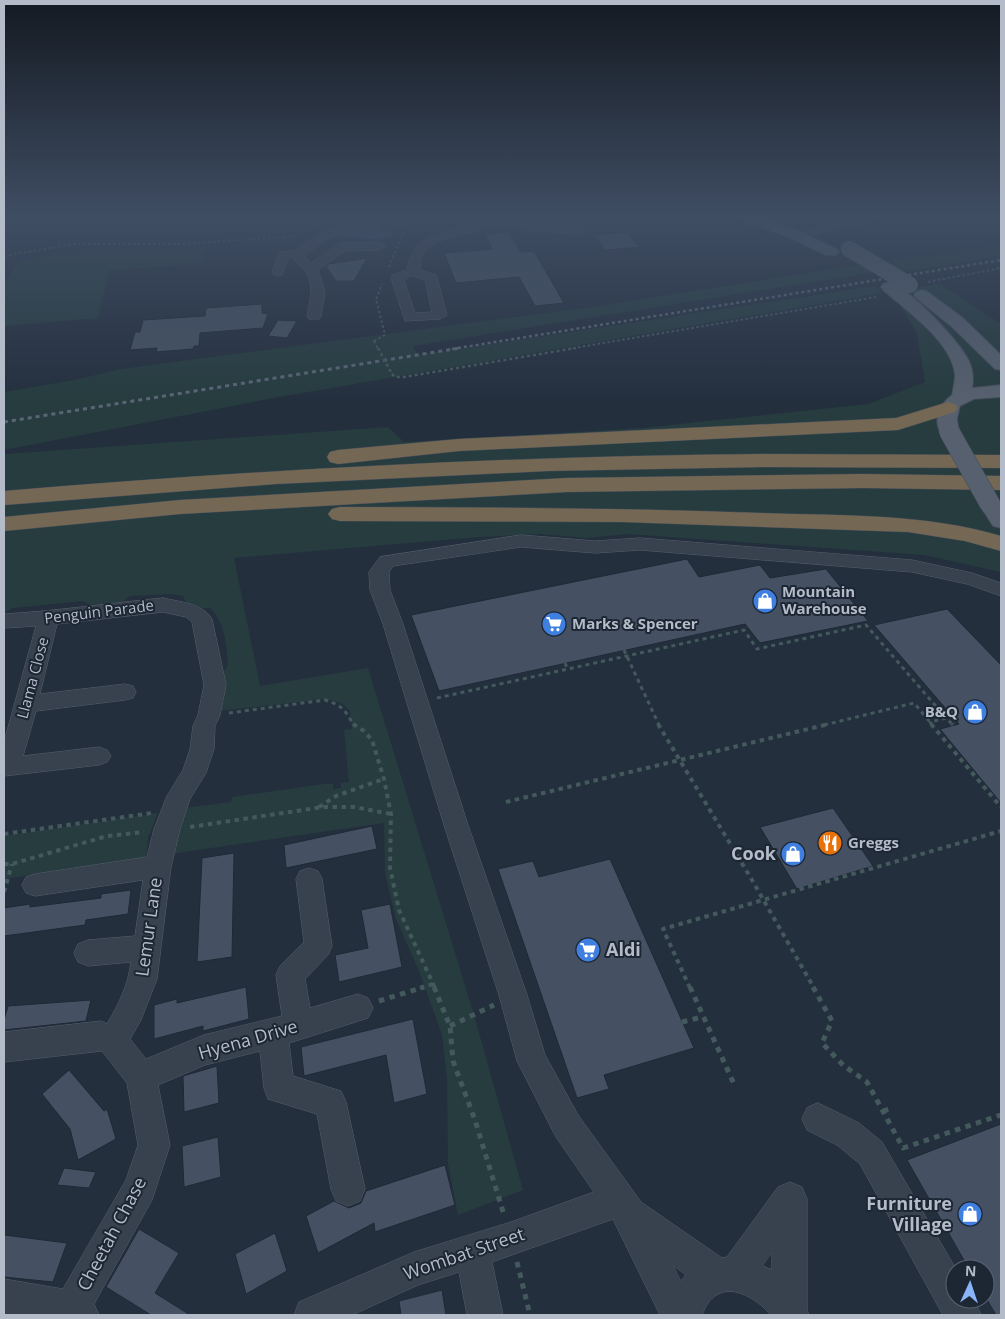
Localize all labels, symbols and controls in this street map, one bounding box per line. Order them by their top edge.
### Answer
place label: Mountain Warehouse [782,581,867,618]
shop icon: Mountain Warehouse [752,588,778,614]
street label: Penguin Parade [43,594,155,628]
supermarket icon: Marks & Spencer [541,611,567,637]
place label: Marks & Spencer [572,613,698,633]
street label: Llama Close [12,635,53,721]
shop icon: B&Q [962,699,988,725]
place label: B&Q [925,701,958,721]
restaurant icon: Greggs [817,830,843,856]
place label: Greggs [848,832,899,852]
place label: Cook [731,841,777,865]
shop icon: Cook [780,841,806,867]
street label: Lemur Lane [129,876,167,978]
supermarket icon: Aldi [575,937,601,963]
place label: Aldi [606,937,641,961]
street label: Hyena Drive [195,1013,300,1065]
street label: Cheetah Chase [71,1172,151,1295]
place label: Furniture Village [866,1191,952,1236]
shop icon: Furniture Village [957,1201,983,1227]
street label: Wombat Street [400,1221,527,1285]
north arrow [945,1259,995,1309]
text: N [965,1261,977,1280]

